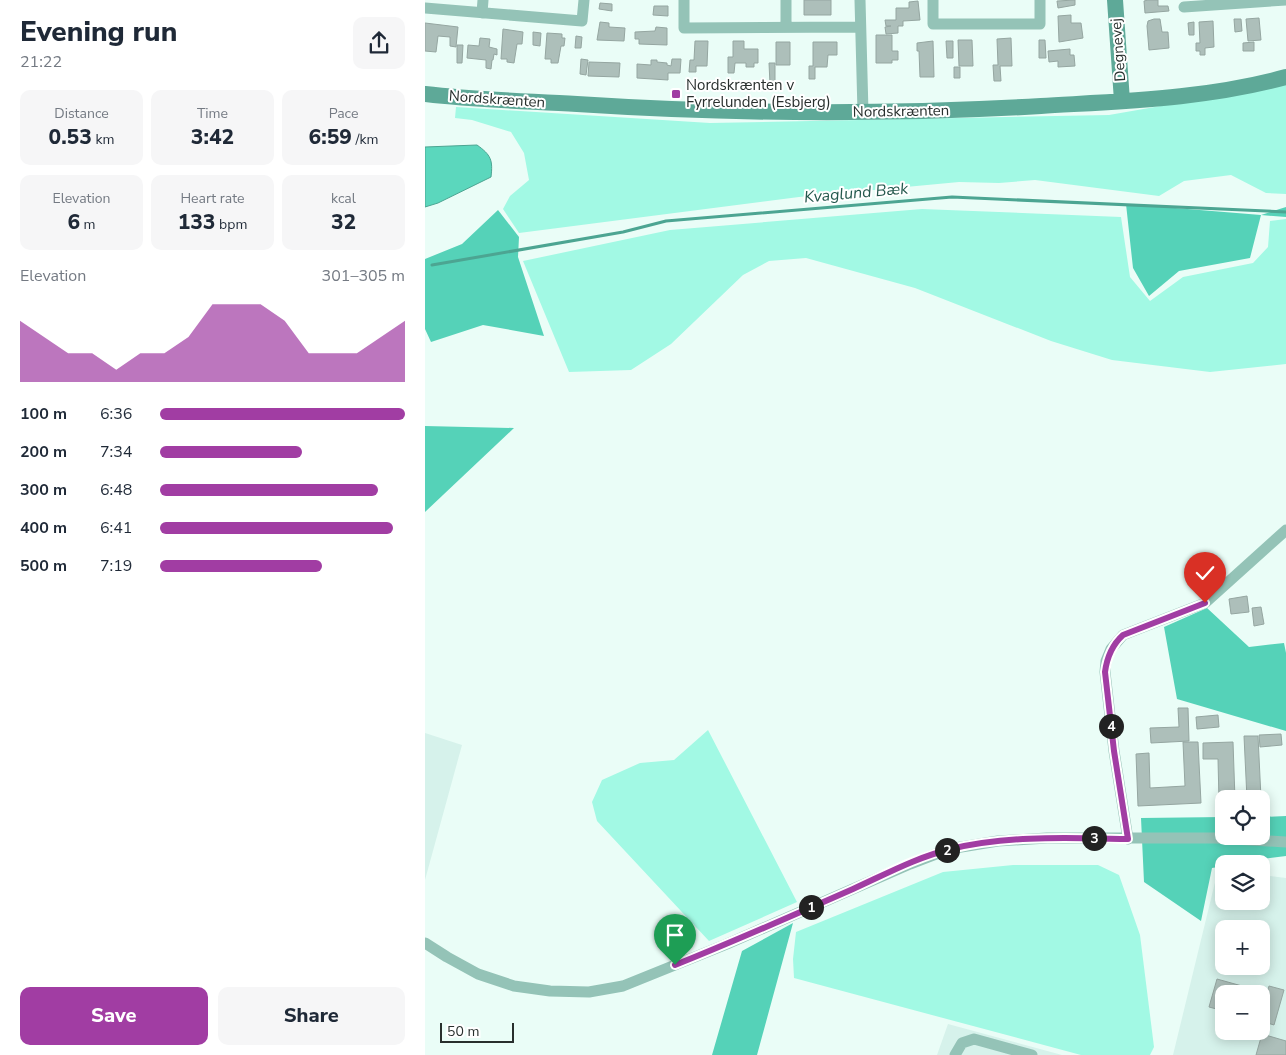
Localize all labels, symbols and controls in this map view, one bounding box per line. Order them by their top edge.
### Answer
text: Evening run [20,13,177,51]
button: share [353,17,405,69]
street label: Degnevej [1106,18,1130,82]
text: 21:22 [20,51,62,73]
place label: Nordskrænten v Fyrrelunden (Esbjerg) [686,75,831,112]
street label: Nordskrænten [448,86,546,112]
marker: Nordskrænten v Fyrrelunden (Esbjerg) [670,88,682,100]
street label: Nordskrænten [853,100,949,122]
text: Distance [54,104,109,123]
text: Time [197,104,228,123]
text: Pace [329,104,358,123]
text: 0.53 [49,123,92,151]
text: 3:42 [191,123,234,151]
text: 6:59 [309,123,352,151]
text: km [92,130,114,149]
text: /km [352,130,378,149]
water label: Kvaglund Bæk [803,177,910,209]
text: Elevation [53,189,110,208]
text: Heart rate [180,189,245,208]
text: kcal [331,189,356,208]
text: 6 [67,208,80,236]
text: 133 [178,208,215,236]
text: 32 [331,208,356,236]
text: m [80,215,96,234]
text: bpm [215,215,247,234]
text: Elevation [20,265,86,287]
text: 301–305 m [322,265,405,287]
text: 100 m [20,403,67,425]
text: 6:36 [100,403,132,425]
text: 200 m [20,441,67,463]
text: 7:34 [100,441,132,463]
text: 300 m [20,479,67,501]
text: 6:48 [100,479,132,501]
text: 400 m [20,517,67,539]
text: 6:41 [100,517,132,539]
pin [1184,552,1226,603]
text: 500 m [20,555,67,577]
text: 7:19 [100,555,132,577]
icon: check [1191,559,1219,587]
pin: 4 [1099,714,1123,738]
text: 4 [1107,717,1116,736]
map controls [1215,790,1270,1040]
button: locate [1215,790,1270,845]
pin: 3 [1081,826,1107,850]
text: 3 [1090,829,1099,848]
pin: 2 [935,838,959,862]
text: 2 [943,841,952,860]
button: layers [1215,855,1270,910]
pin: 1 [799,894,823,920]
text: 1 [807,898,816,917]
pin [654,914,696,965]
button: + [1215,920,1270,975]
icon: arrive [661,921,689,949]
button: − [1215,985,1270,1040]
button: Save [20,987,208,1045]
button: Share [218,987,405,1045]
scale bar [440,1020,514,1043]
text: 50 m [447,1022,479,1041]

